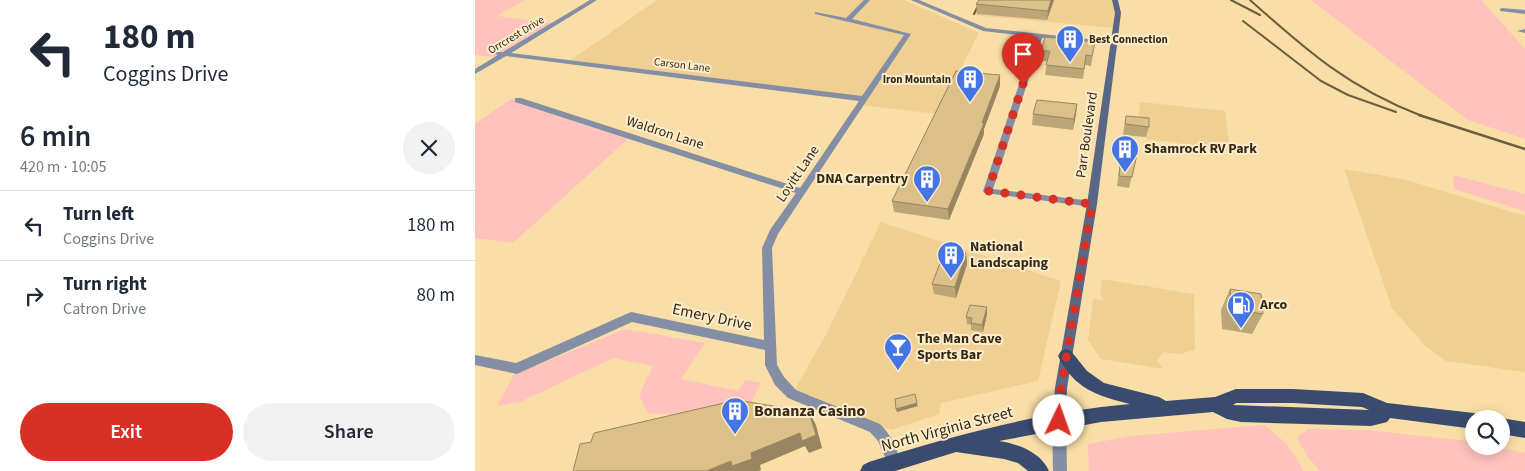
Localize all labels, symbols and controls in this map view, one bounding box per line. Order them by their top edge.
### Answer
text: 180 m [103,12,195,62]
street label: Orrcrest Drive [485,12,547,58]
icon: left [20,20,85,85]
building icon: Best Connection [1055,24,1085,63]
place label: Best Connection [1089,32,1168,47]
pin [1002,33,1044,84]
icon: arrive [1009,40,1037,68]
street label: Carson Lane [653,54,712,76]
text: Coggins Drive [103,58,228,90]
building icon: Iron Mountain [955,64,985,103]
place label: Iron Mountain [883,72,951,87]
street label: Parr Boulevard [1071,91,1103,179]
street label: Waldron Lane [624,111,706,155]
text: 6 min [20,115,91,158]
button: close [403,122,455,174]
building icon: Shamrock RV Park [1110,134,1140,173]
place label: Shamrock RV Park [1144,139,1257,159]
street label: Lovitt Lane [772,142,824,206]
text: 420 m · 10:05 [20,156,107,178]
building icon: DNA Carpentry [912,164,942,203]
place label: DNA Carpentry [816,169,909,189]
text: Turn left [63,201,134,228]
icon: left [20,212,48,240]
text: 180 m [407,212,455,239]
text: Coggins Drive [63,228,154,250]
place label: National Landscaping [970,237,1049,273]
building icon: National Landscaping [936,240,966,279]
text: Turn right [63,271,147,298]
icon: right [20,282,48,310]
text: 80 m [417,282,455,309]
fuel station icon: Arco [1226,290,1256,329]
place label: Arco [1259,295,1288,315]
text: Catron Drive [63,298,146,320]
street label: Emery Drive [670,298,754,336]
place label: The Man Cave Sports Bar [917,329,1002,365]
bar icon: The Man Cave Sports Bar [883,332,913,371]
position arrow [1032,394,1084,446]
building icon: Bonanza Casino [720,396,750,435]
place label: Bonanza Casino [754,400,865,422]
street label: North Virginia Street [879,401,1016,457]
button: Exit [20,403,233,461]
button: Share [243,403,455,461]
map controls [1465,410,1510,455]
button: search [1465,410,1510,455]

